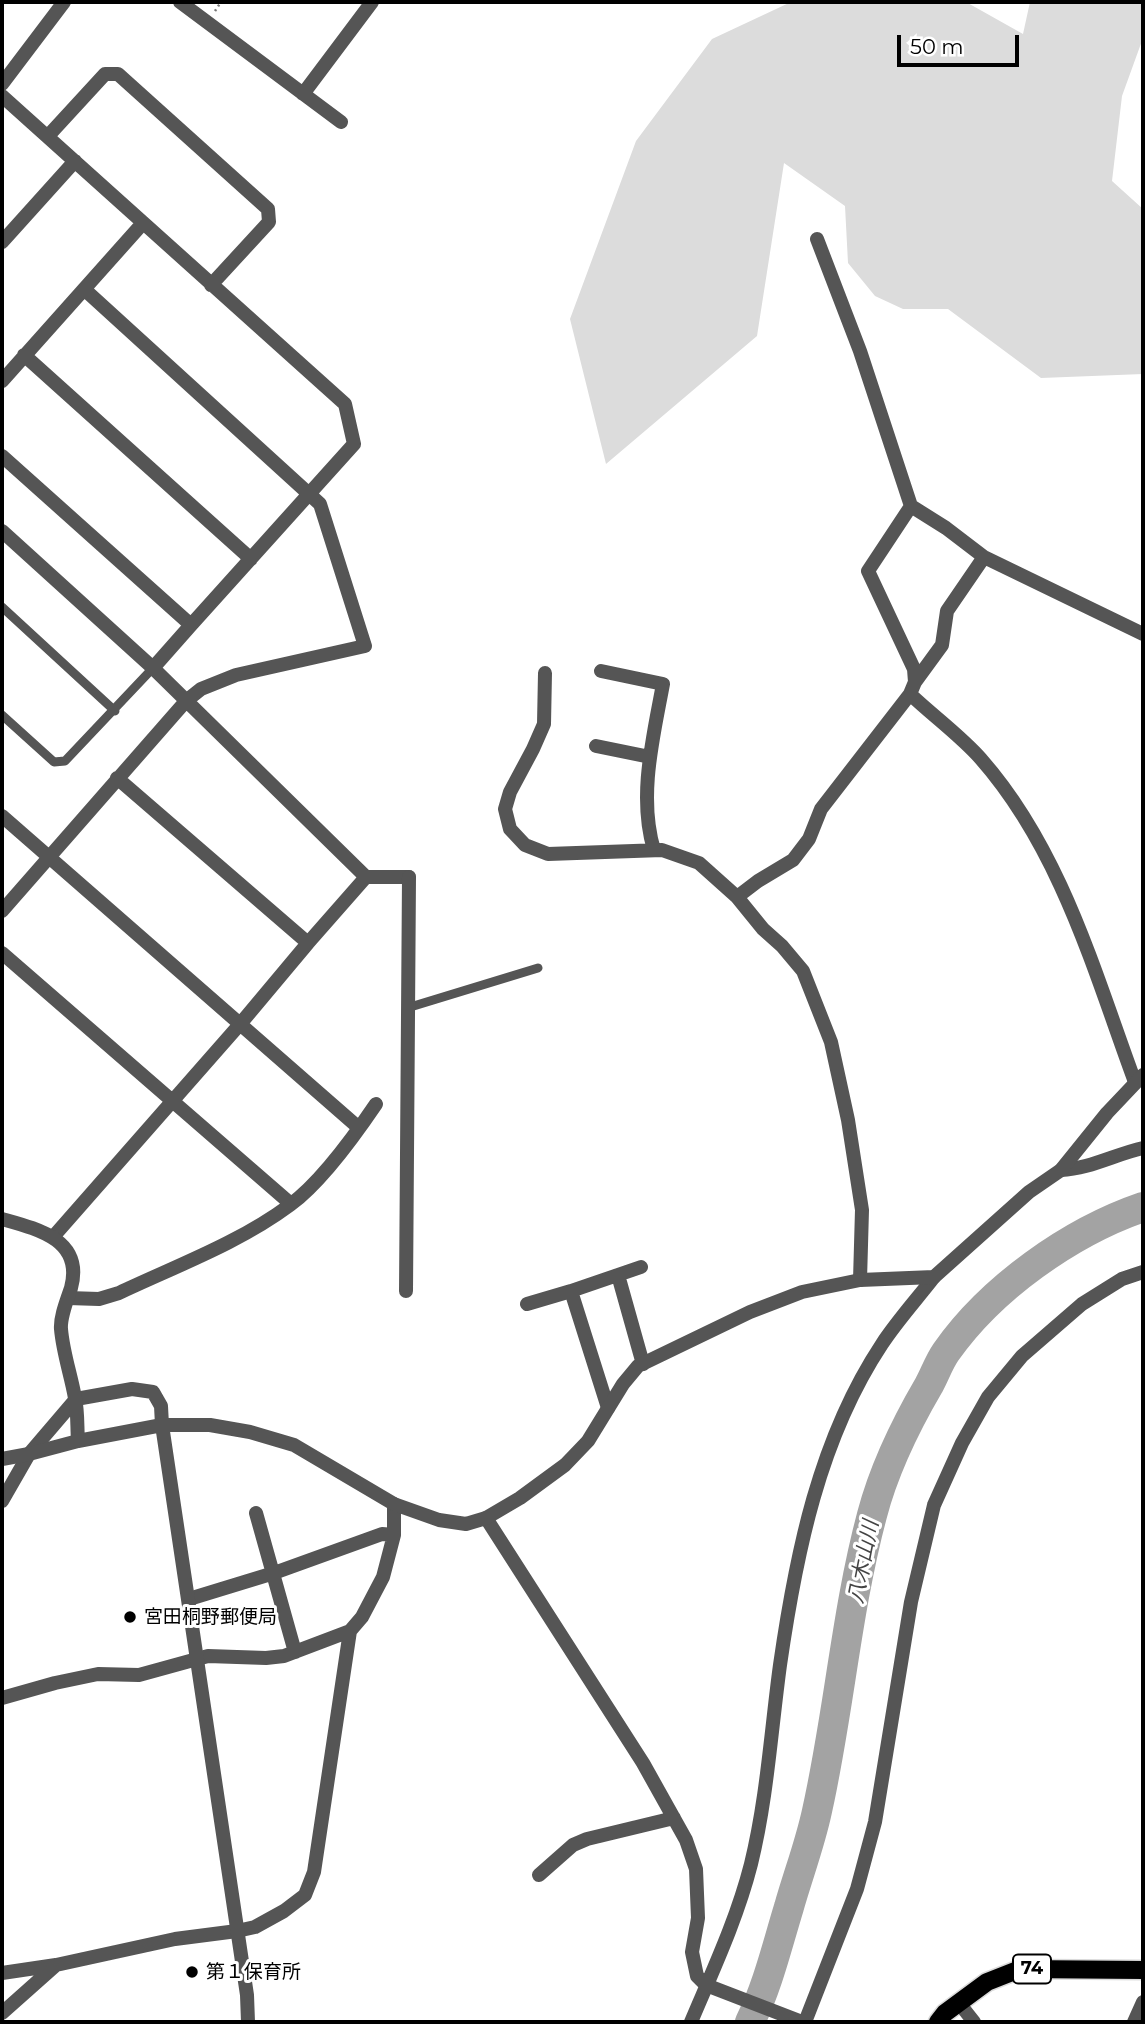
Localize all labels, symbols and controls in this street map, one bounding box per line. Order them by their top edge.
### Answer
scale bar [900,21,1023,65]
text: 50 m [910,34,964,59]
water label: 八木山川 [844,1518,884,1606]
place label: 宮田桐野郵便局 [144,1606,277,1628]
marker: 宮田桐野郵便局 [122,1609,138,1625]
road number: 74 [1013,1954,1051,1983]
place label: 第１保育所 [206,1961,301,1983]
marker: 第１保育所 [184,1964,200,1980]

